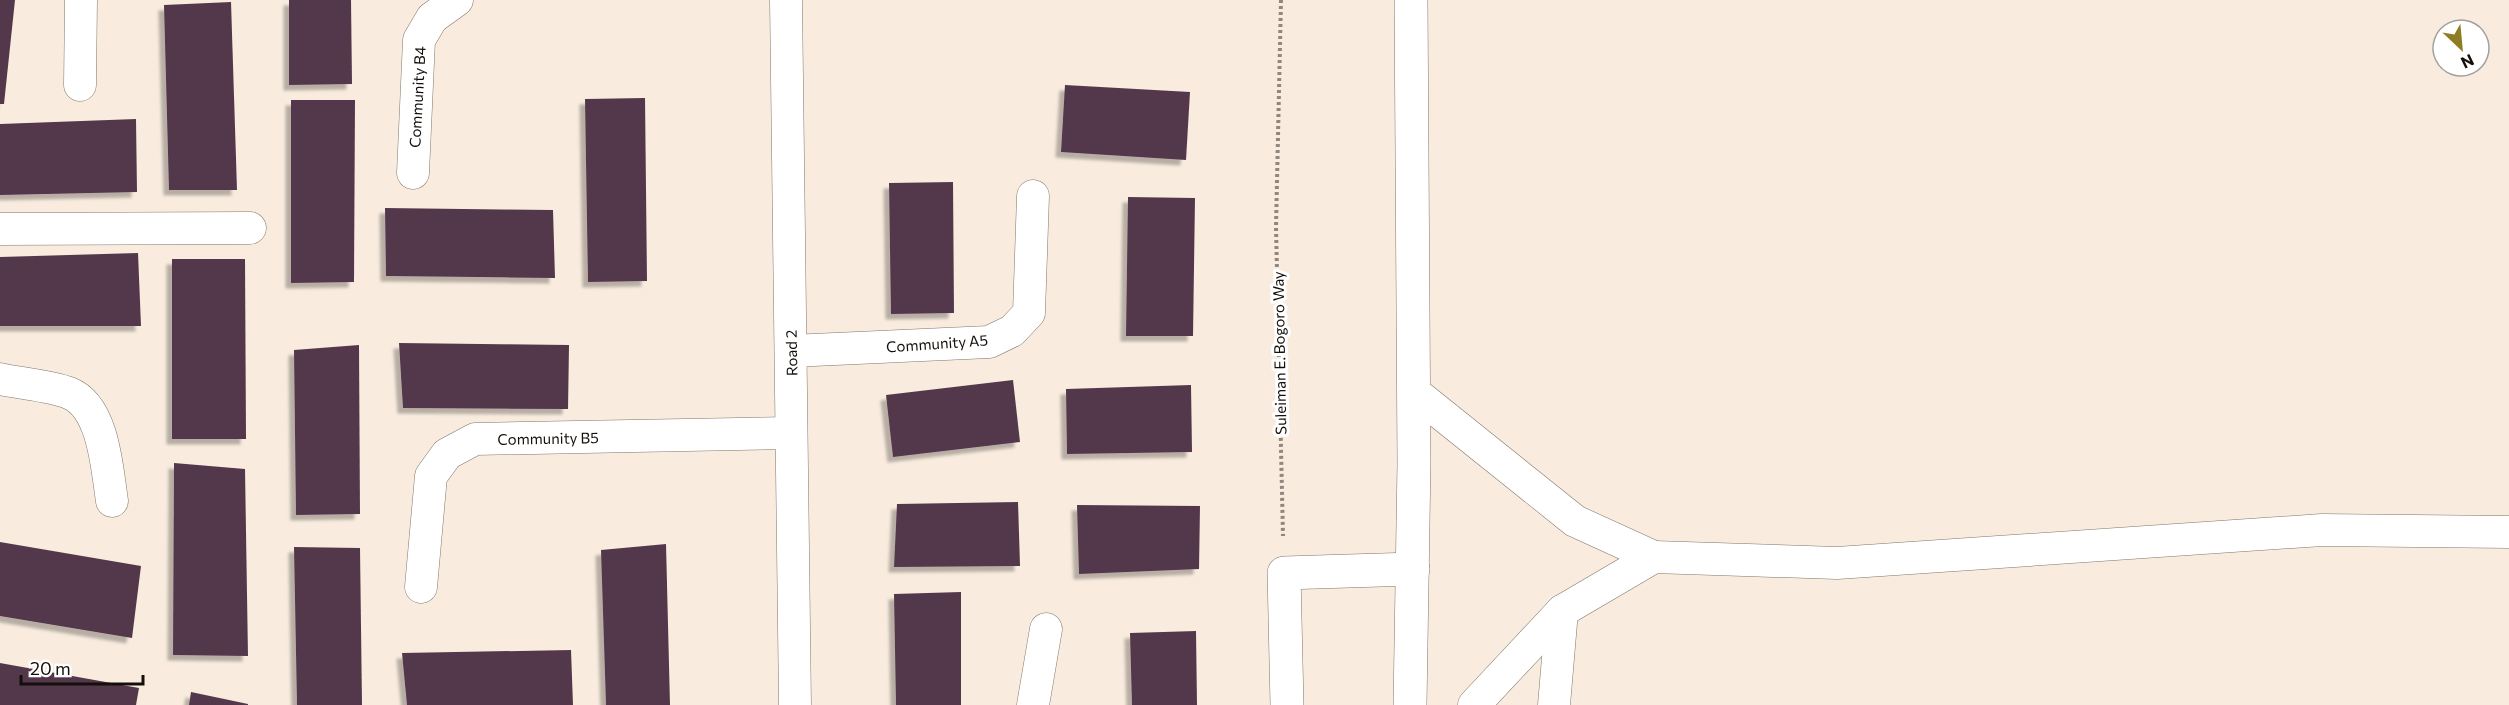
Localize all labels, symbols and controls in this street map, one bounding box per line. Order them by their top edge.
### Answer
north arrow [2431,18,2491,78]
street label: Community B4 [405,46,429,148]
text: N [2458,51,2477,73]
street label: Suleiman E. Bogoro Way [1269,271,1289,435]
street label: Road 2 [782,330,800,376]
street label: Community A5 [885,330,989,356]
street label: Community B5 [497,428,599,448]
scale bar [21,648,142,686]
text: 20 m [30,657,71,679]

